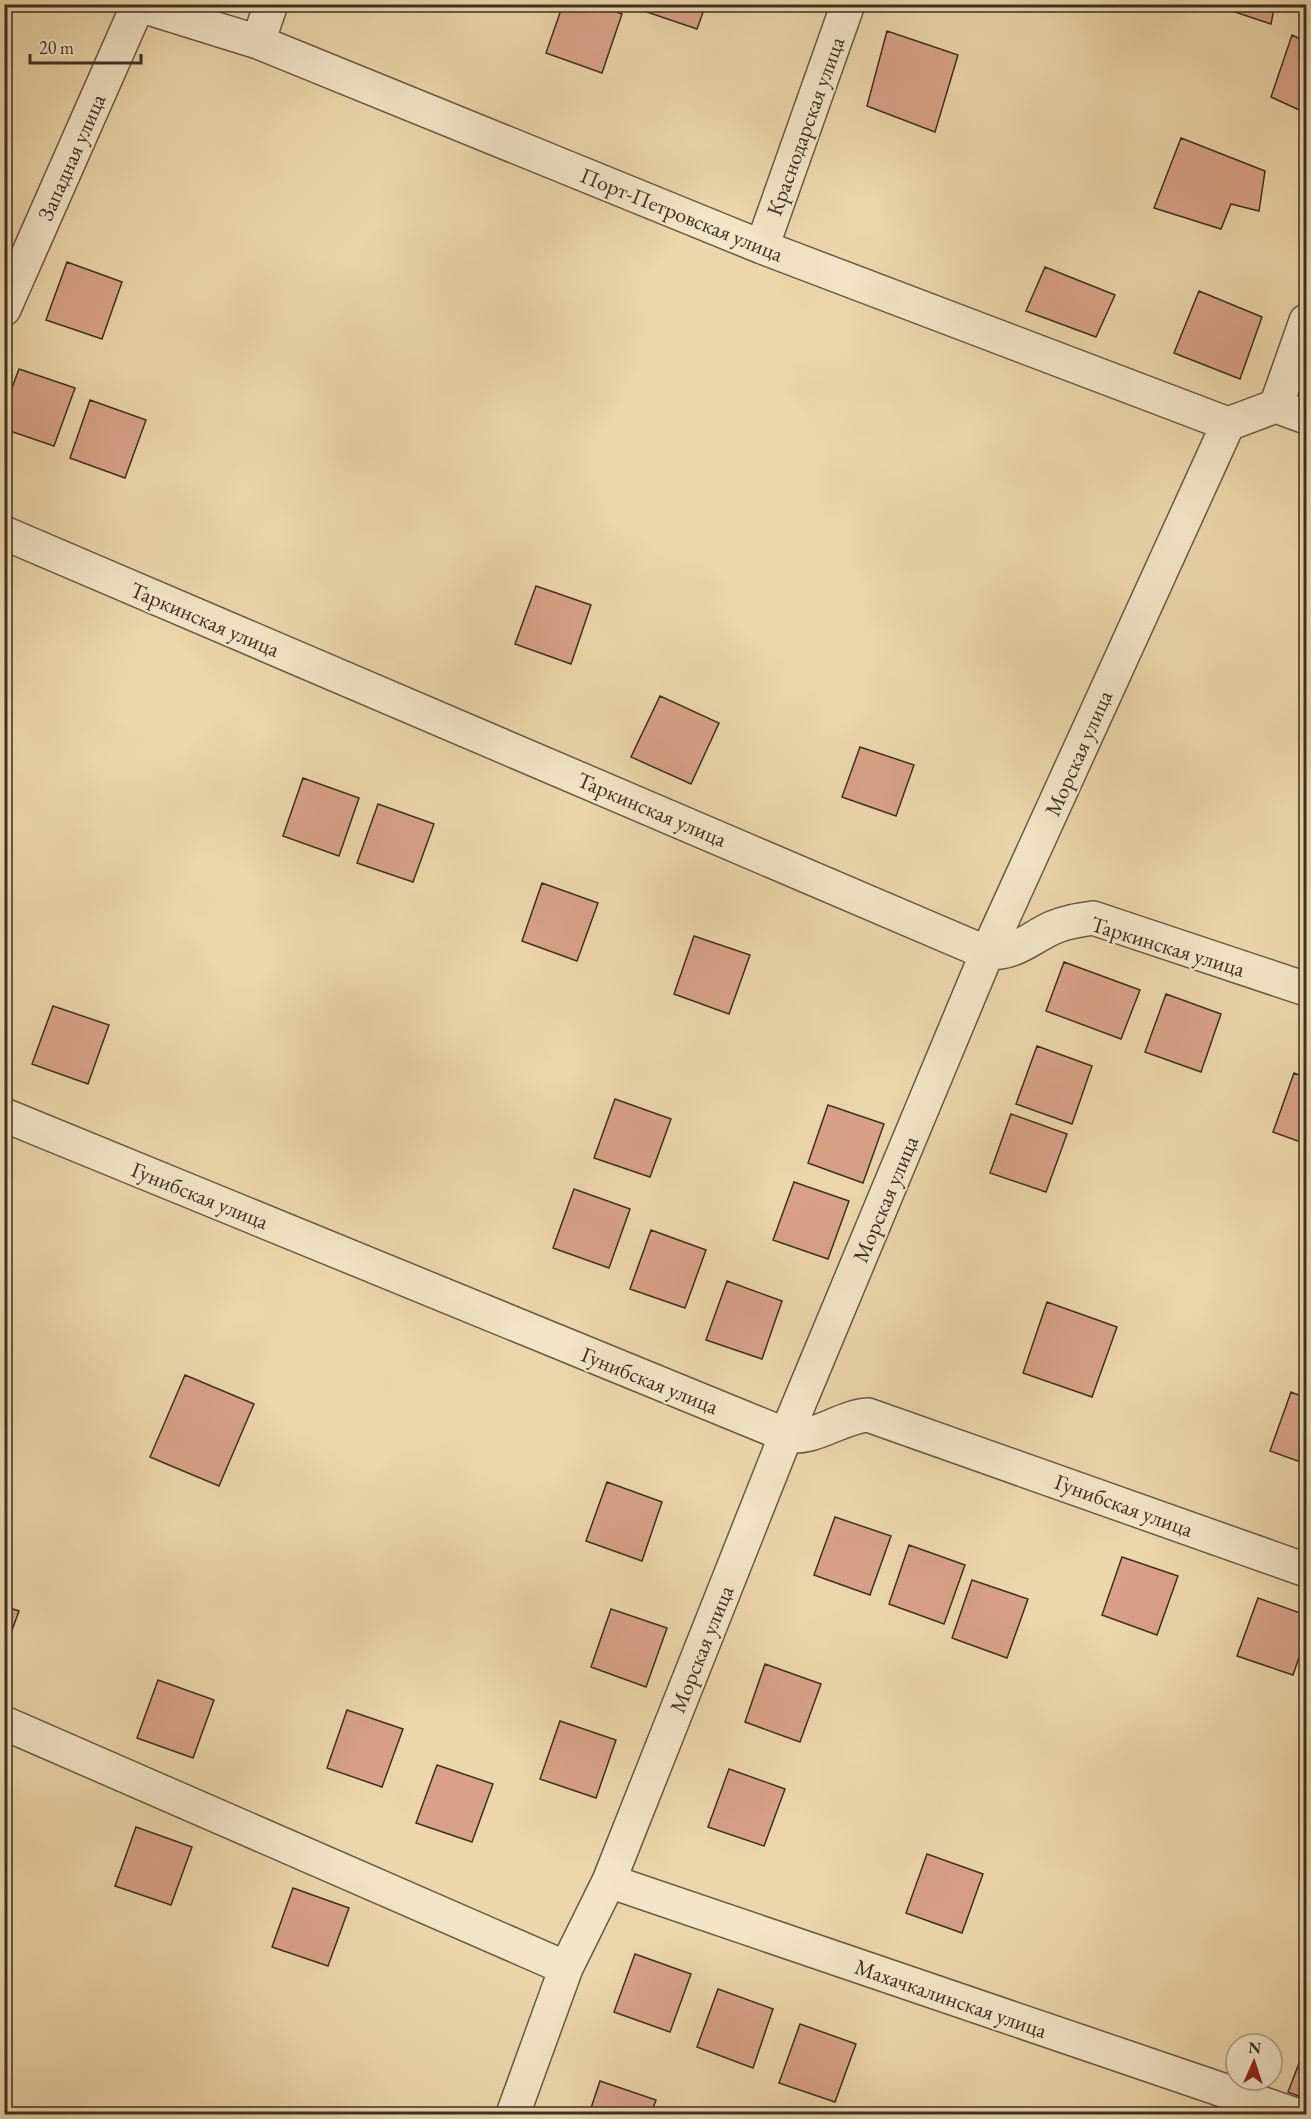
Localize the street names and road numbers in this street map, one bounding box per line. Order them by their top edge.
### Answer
street label: Краснодарская улица [760,33,851,220]
street label: Западная улица [31,89,112,225]
street label: Порт-Петровская улица [576,161,788,268]
street label: Таркинская улица [126,575,284,664]
street label: Морская улица [1038,685,1119,821]
street label: Таркинская улица [573,765,731,854]
street label: Таркинская улица [1087,909,1249,984]
street label: Морская улица [846,1131,925,1267]
street label: Гунибская улица [127,1155,273,1236]
street label: Гунибская улица [577,1340,723,1421]
street label: Гунибская улица [1051,1467,1197,1544]
street label: Морская улица [663,1581,740,1717]
street label: Махачкалинская улица [851,1952,1051,2045]

